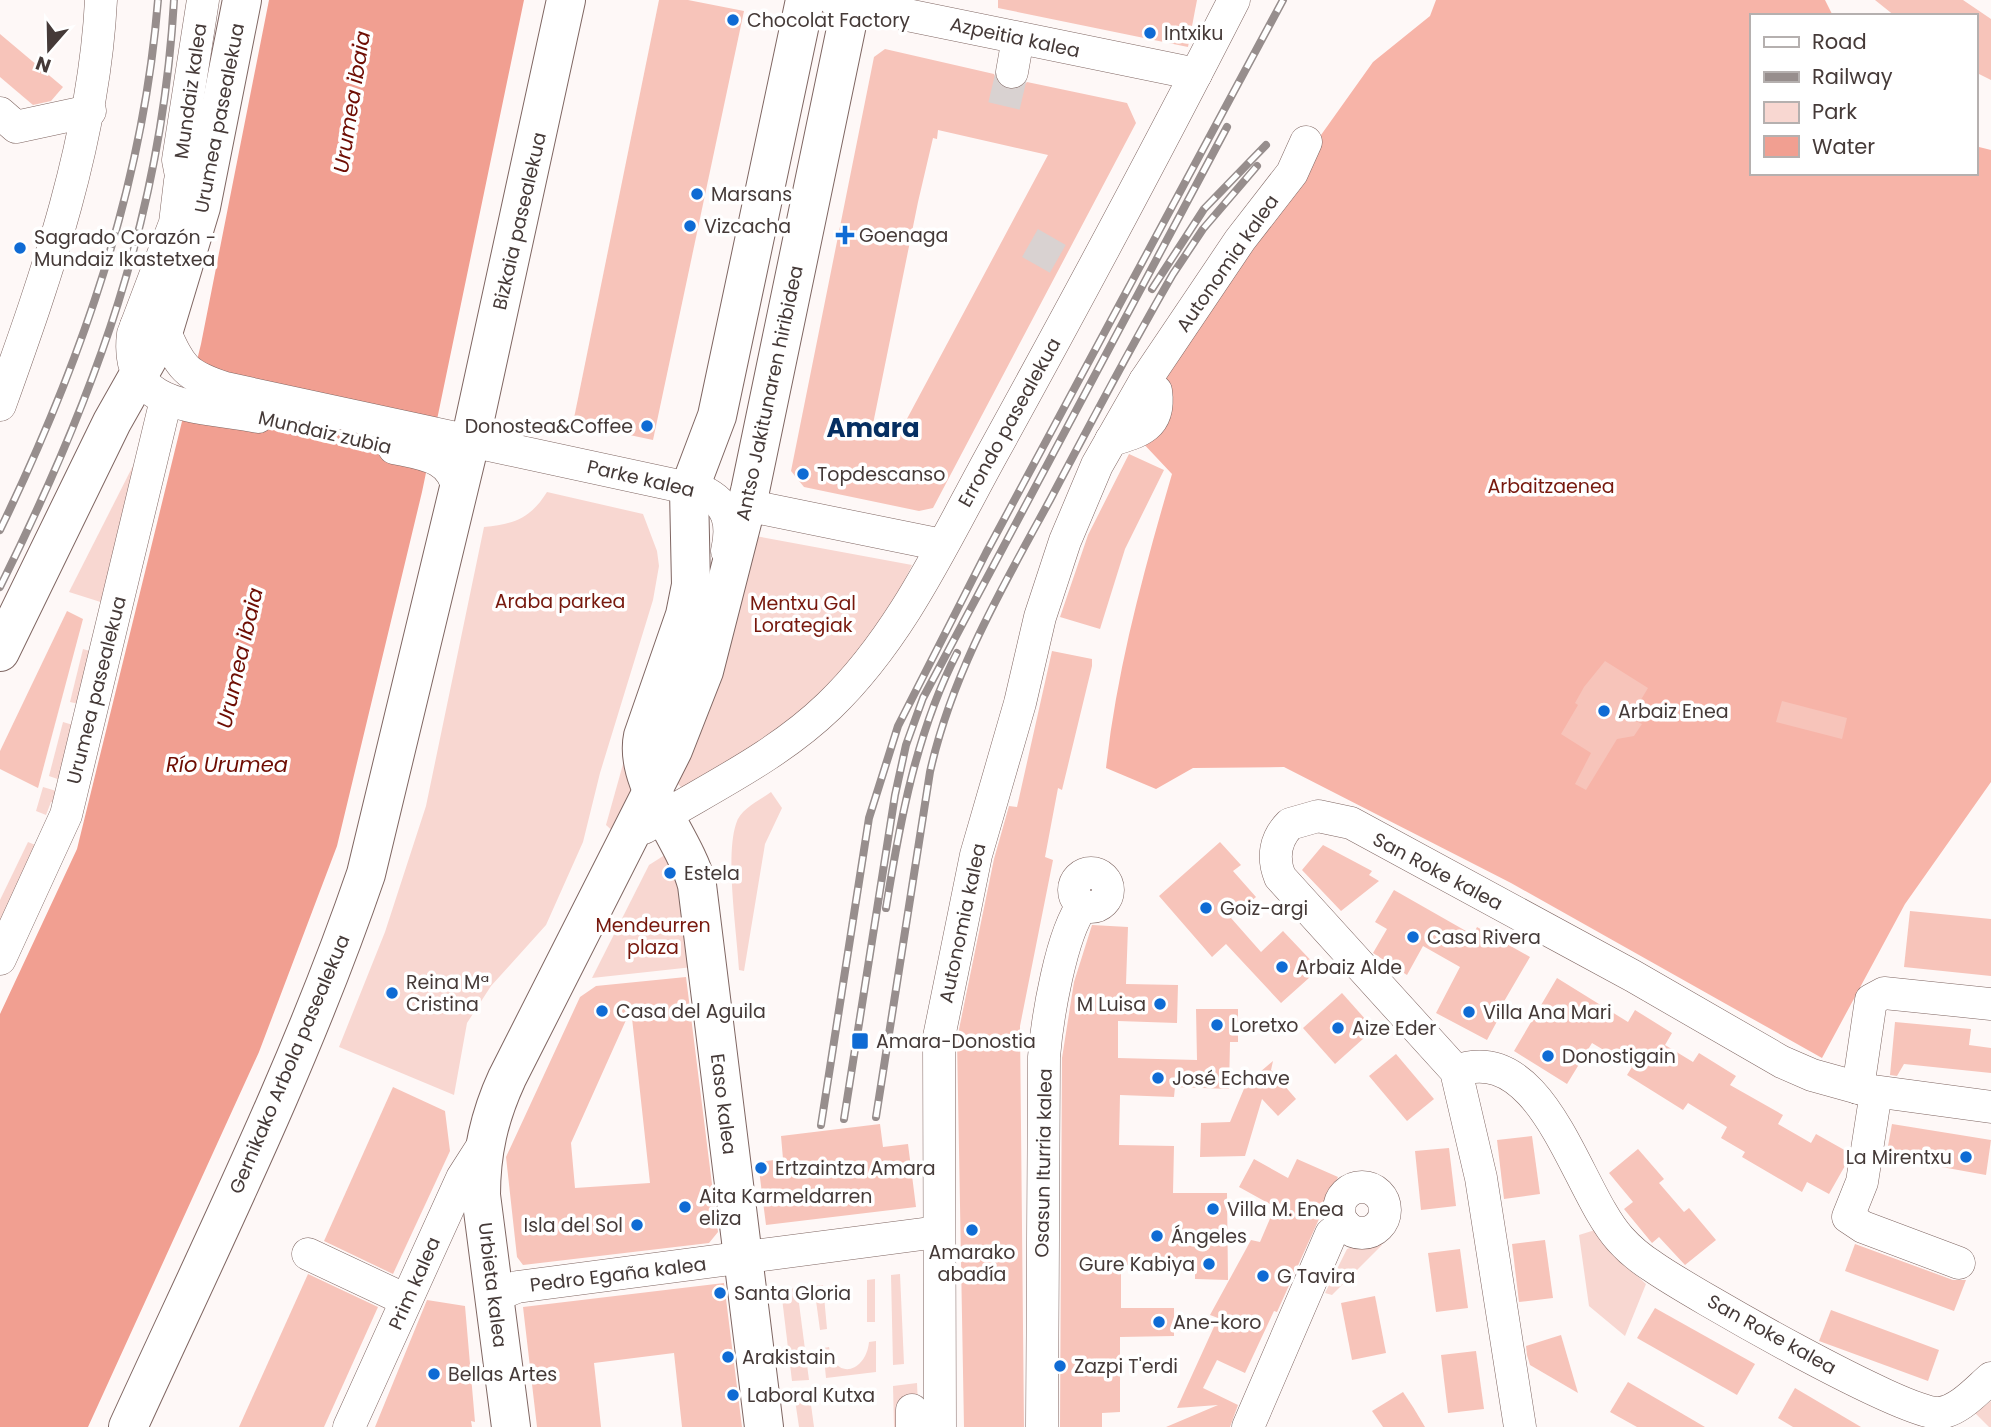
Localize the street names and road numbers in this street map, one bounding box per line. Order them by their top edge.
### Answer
street label: Azpeitia kalea [947,11,1082,64]
street label: Urumea pasealekua [188,21,251,215]
street label: Mundaiz kalea [168,22,213,161]
street label: Bizkaia pasealekua [486,130,553,313]
street label: Autonomia kalea [1170,189,1285,338]
street label: Antso Jakitunaren hiribidea [729,263,810,523]
street label: Errondo pasealekua [952,333,1067,512]
street label: Mundaiz zubia [256,404,394,461]
street label: Parke kalea [585,453,697,504]
street label: Urumea pasealekua [60,593,133,787]
street label: San Roke kalea [1368,826,1507,917]
street label: Autonomia kalea [932,841,993,1005]
street label: Gernikako Arbola pasealekua [223,930,356,1198]
street label: Easo kalea [704,1052,743,1156]
street label: Osasun Iturria kalea [1028,1068,1059,1258]
street label: Urbieta kalea [471,1221,514,1349]
street label: Prim kalea [382,1232,447,1334]
street label: Pedro Egaña kalea [528,1250,708,1299]
street label: San Roke kalea [1702,1288,1841,1381]

